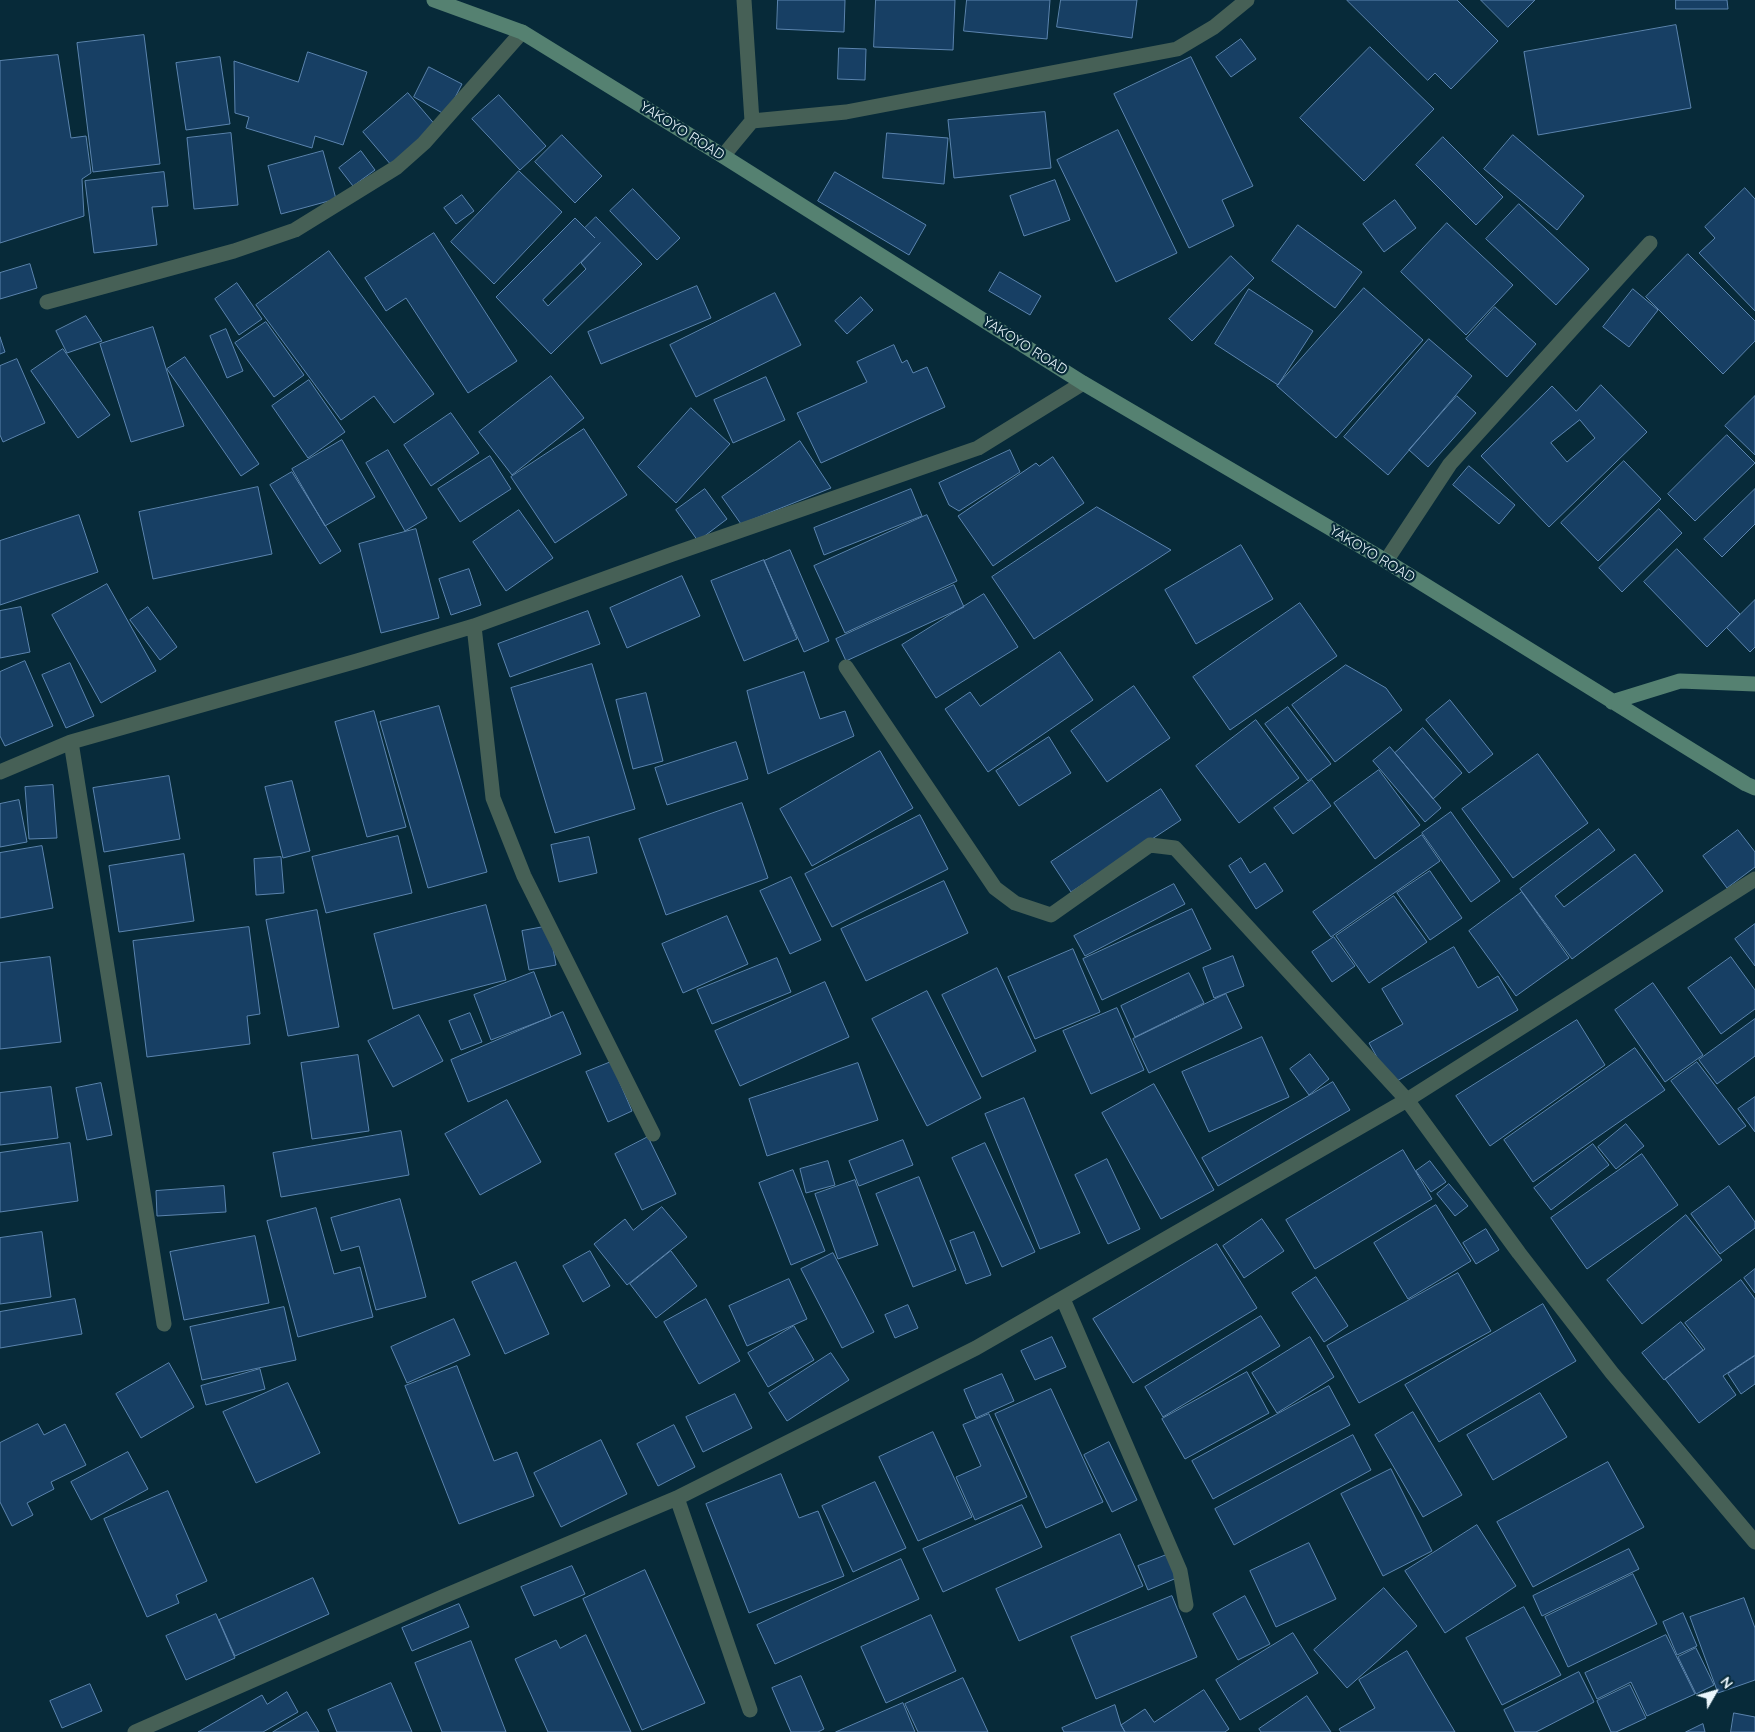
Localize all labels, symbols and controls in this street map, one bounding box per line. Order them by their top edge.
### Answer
street label: YAKOYO ROAD [637,98,727,164]
street label: YAKOYO ROAD [980,313,1070,379]
street label: YAKOYO ROAD [1326,522,1418,586]
north arrow [1690,1667,1740,1717]
text: N [1717,1673,1737,1692]

